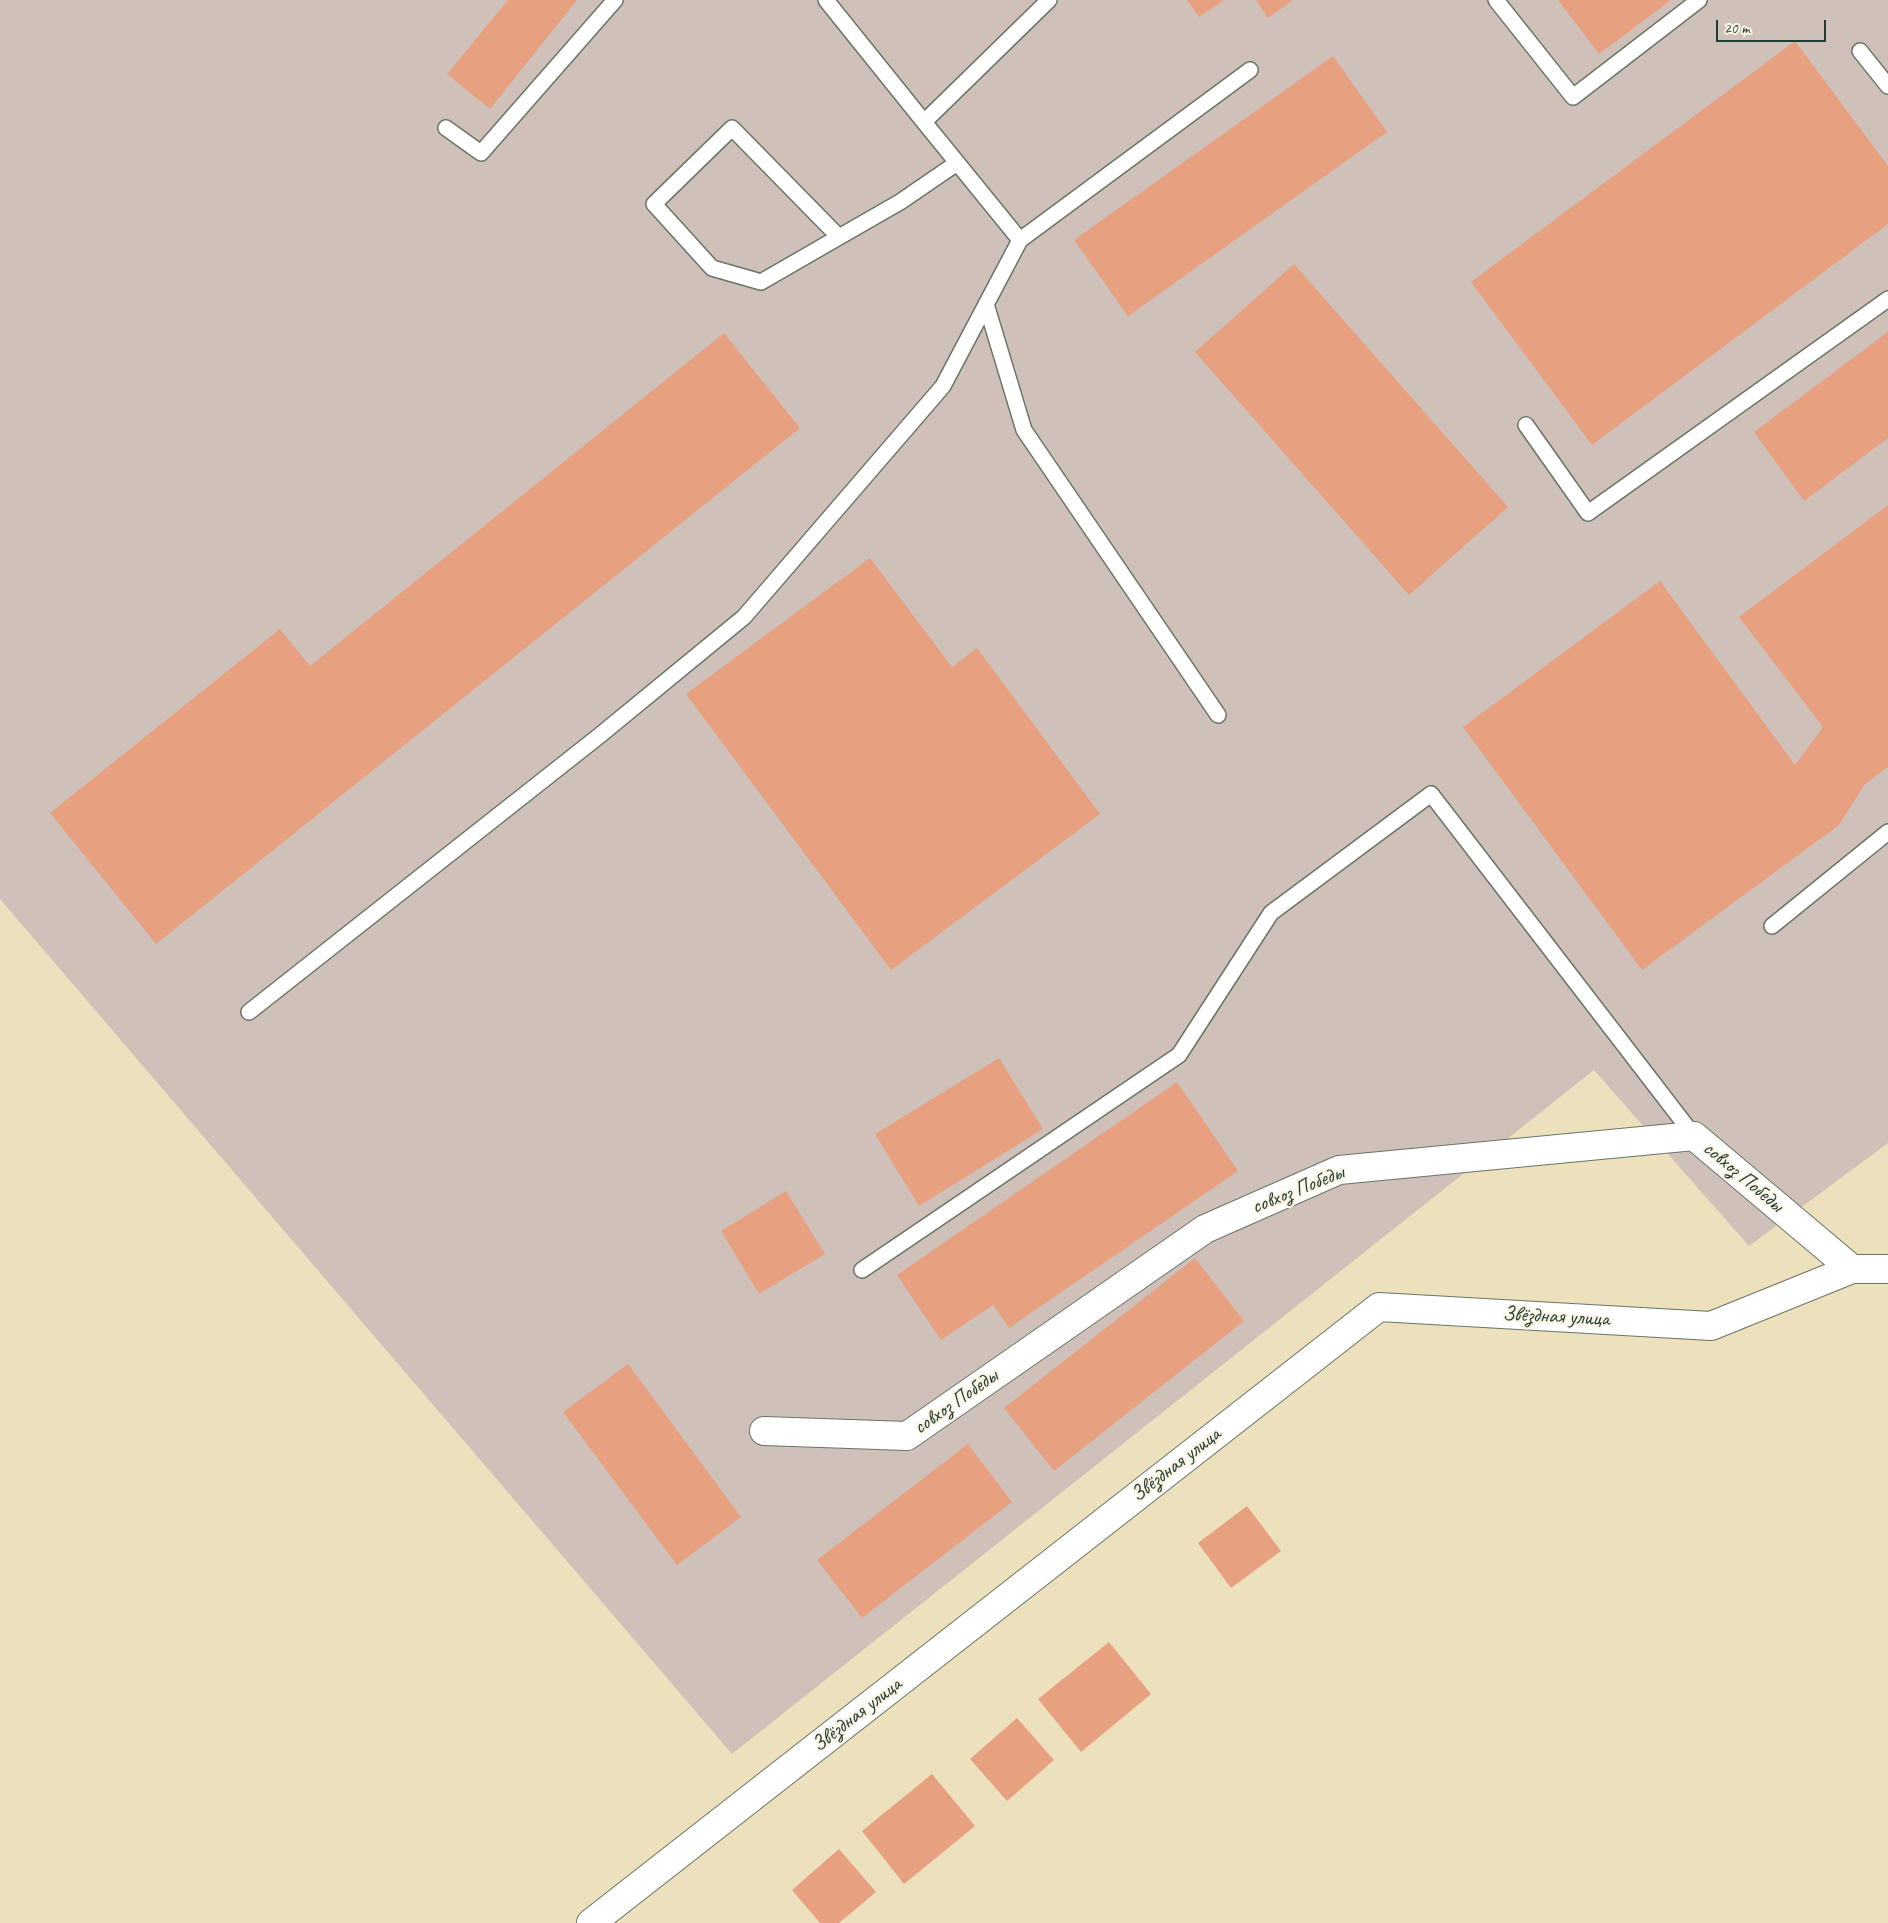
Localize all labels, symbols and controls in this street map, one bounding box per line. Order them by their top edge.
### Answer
scale bar [1718,10,1828,42]
text: 20 m [1724,19,1750,38]
street label: совхоз Победы [1698,1136,1788,1218]
street label: совхоз Победы [1248,1160,1348,1220]
street label: Звёздная улица [1502,1302,1610,1332]
street label: совхоз Победы [909,1364,1003,1440]
street label: Звёздная улица [1126,1422,1226,1508]
street label: Звёздная улица [807,1672,907,1758]

